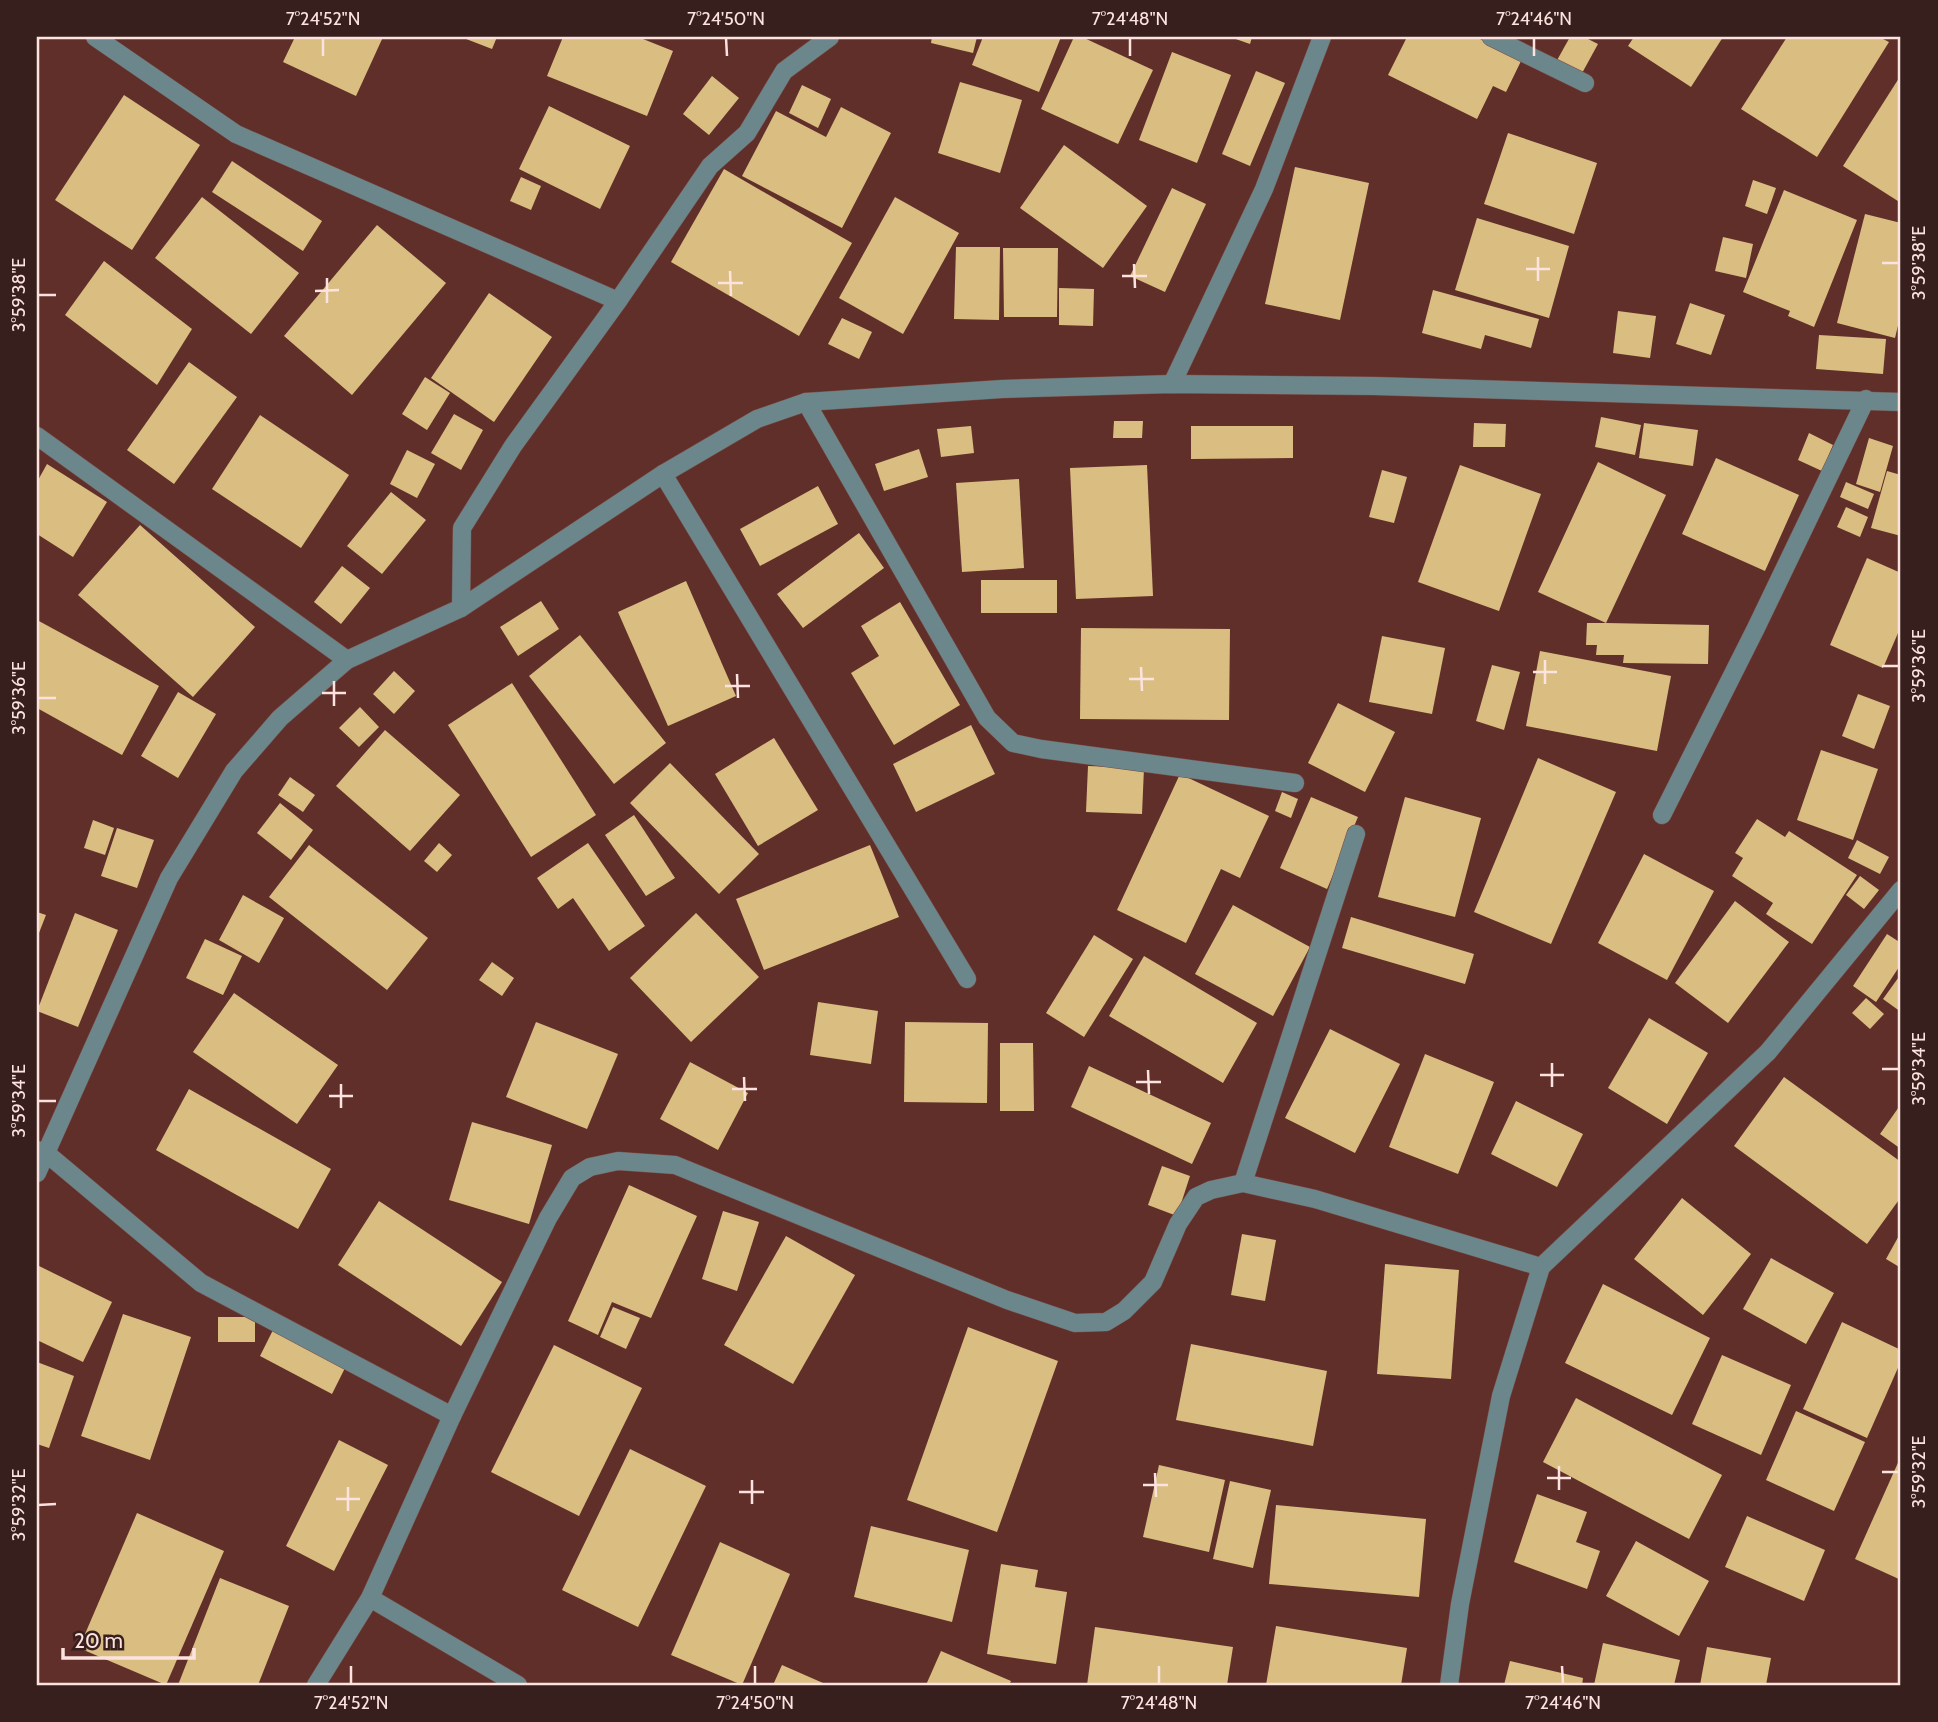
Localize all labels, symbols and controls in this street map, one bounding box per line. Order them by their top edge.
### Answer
text: 7°24'52"N [286,8,360,30]
text: 7°24'50"N [687,8,765,30]
text: 7°24'48"N [1092,8,1168,30]
text: 7°24'46"N [1496,8,1572,30]
text: 3°59'38"E [1908,226,1930,300]
text: 3°59'38"E [8,258,30,332]
text: 3°59'36"E [1908,629,1930,703]
text: 3°59'36"E [8,661,30,735]
text: 3°59'34"E [1908,1032,1930,1106]
text: 3°59'34"E [8,1064,30,1138]
text: 3°59'32"E [1908,1435,1930,1508]
text: 3°59'32"E [8,1468,30,1541]
scale bar [63,1617,194,1661]
text: 20 m [74,1628,123,1653]
text: 7°24'52"N [314,1692,388,1714]
text: 7°24'50"N [716,1692,794,1714]
text: 7°24'48"N [1121,1692,1197,1714]
text: 7°24'46"N [1525,1692,1601,1714]

